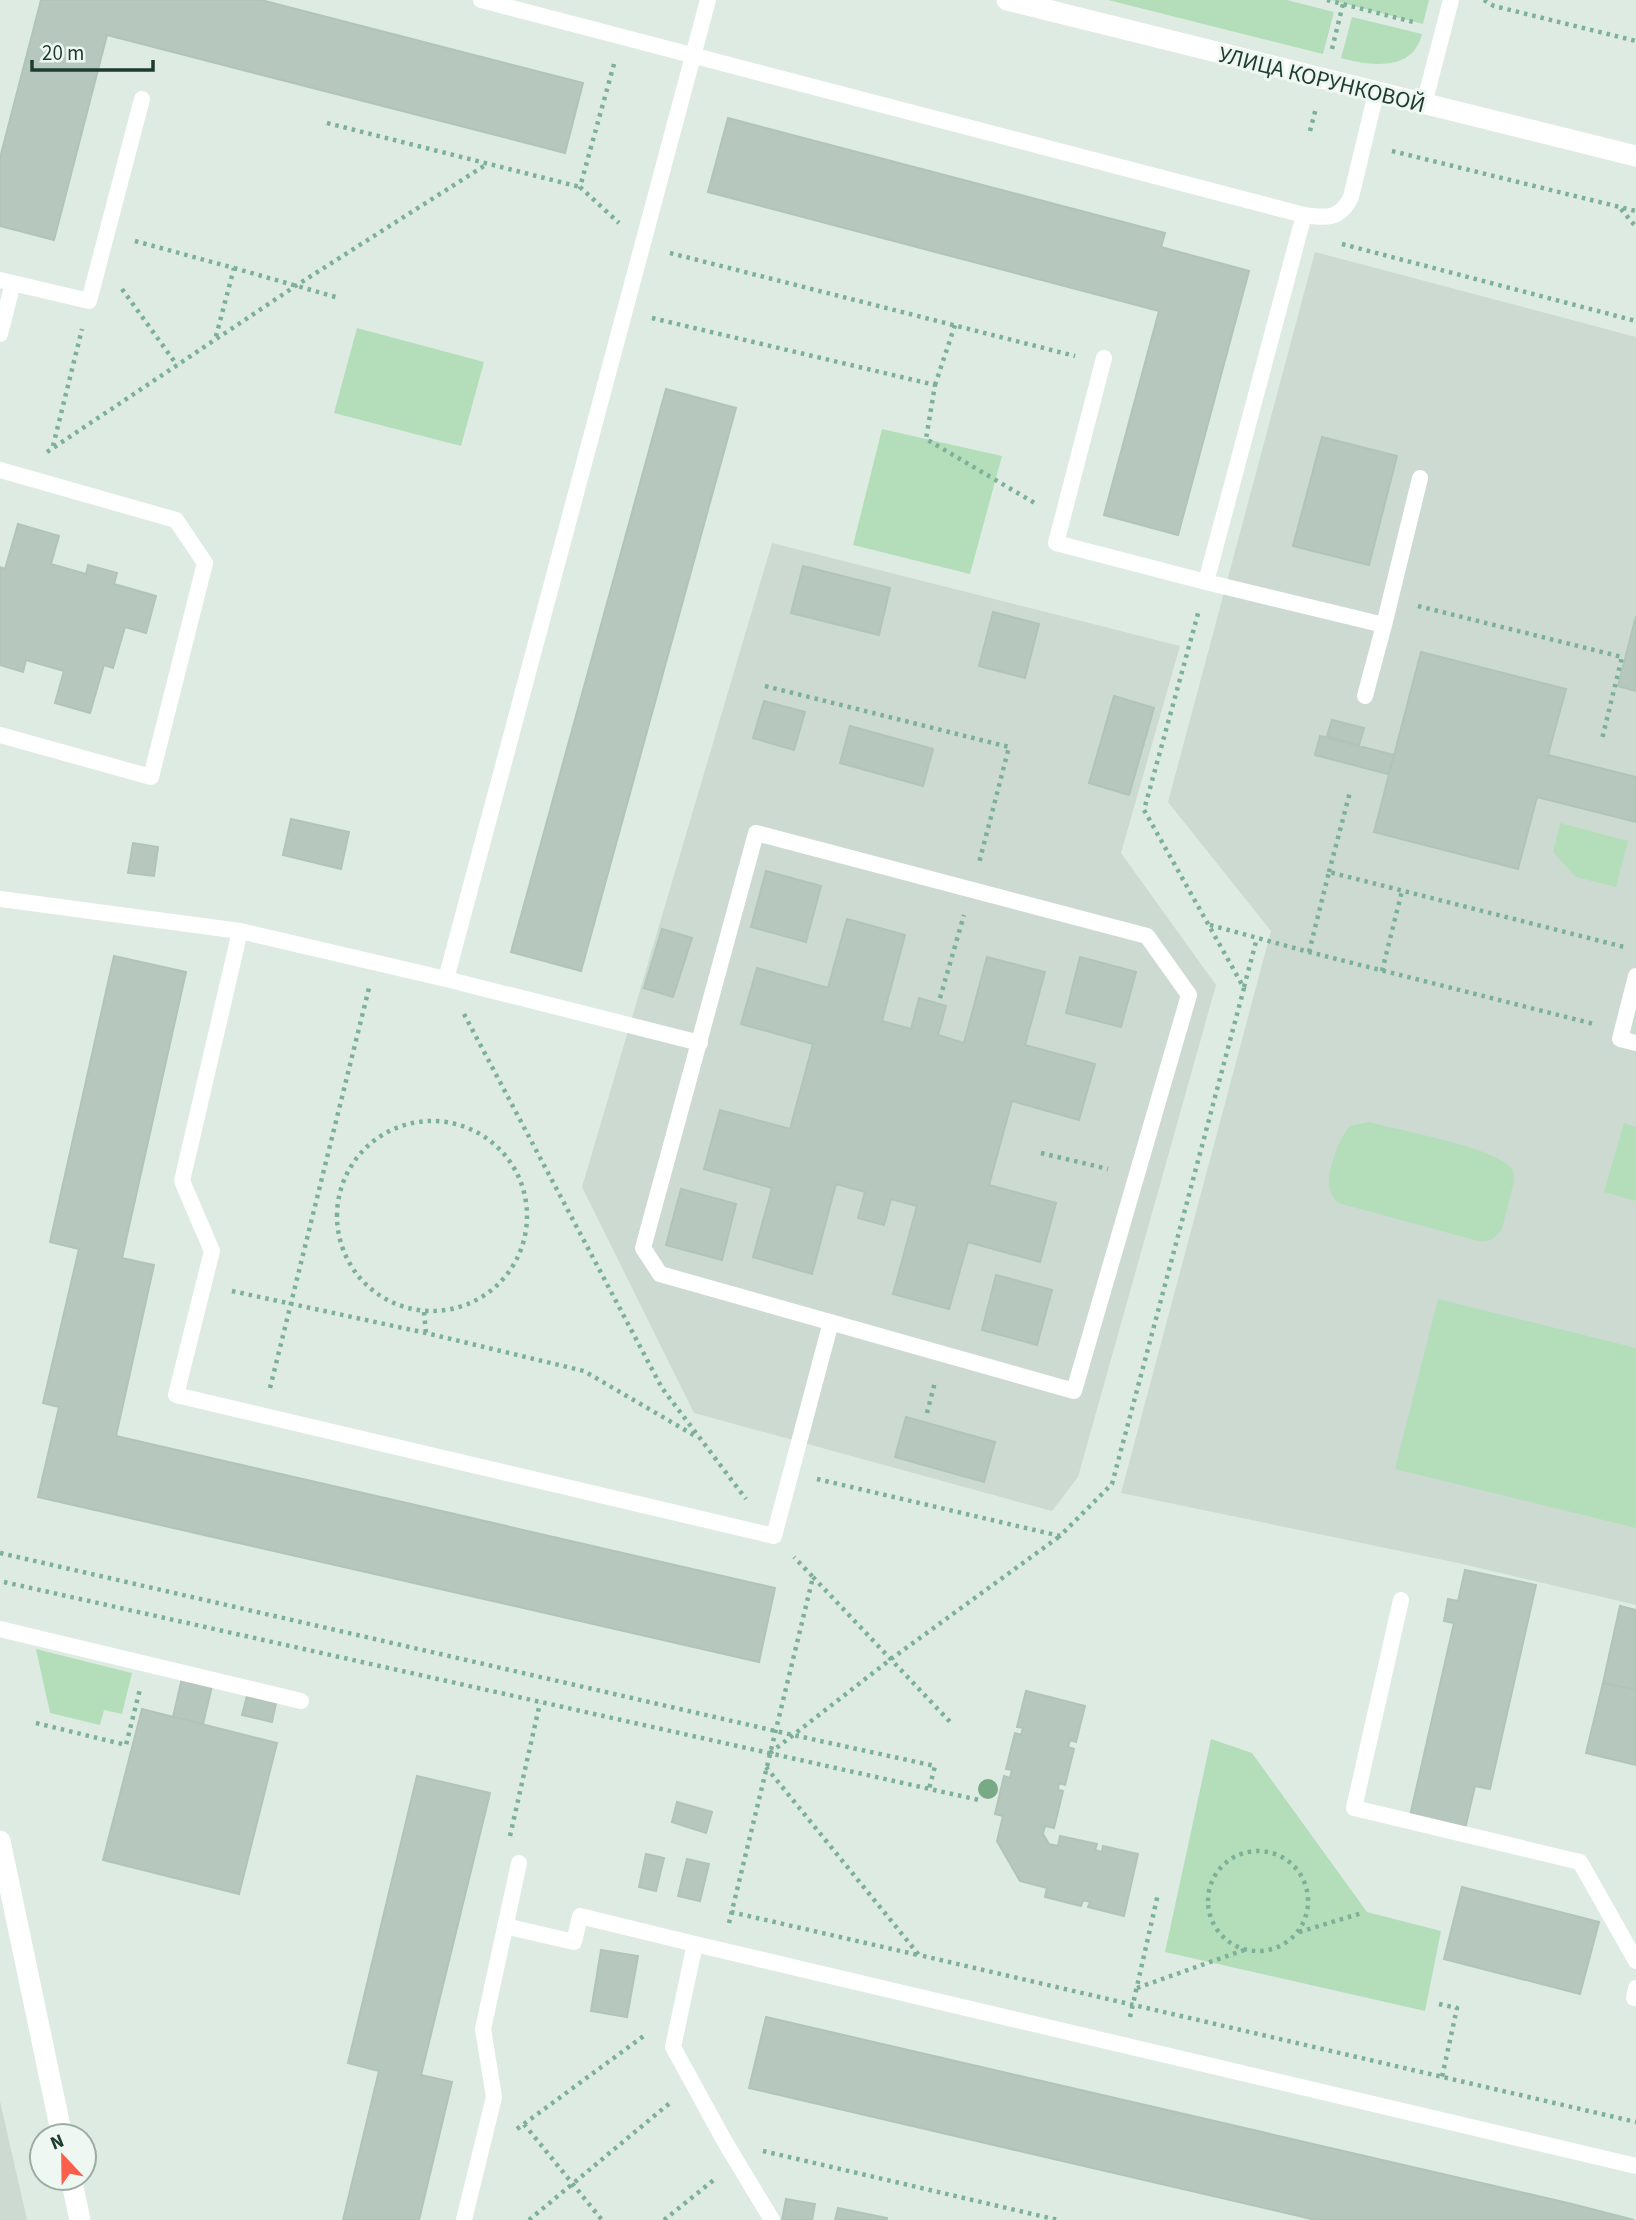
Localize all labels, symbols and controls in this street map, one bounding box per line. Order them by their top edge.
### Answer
scale bar [32,28,152,72]
text: 20 m [42,38,84,68]
street label: УЛИЦА КОРУНКОВОЙ [1215,38,1429,121]
north arrow [28,2122,98,2192]
text: N [46,2128,68,2158]

